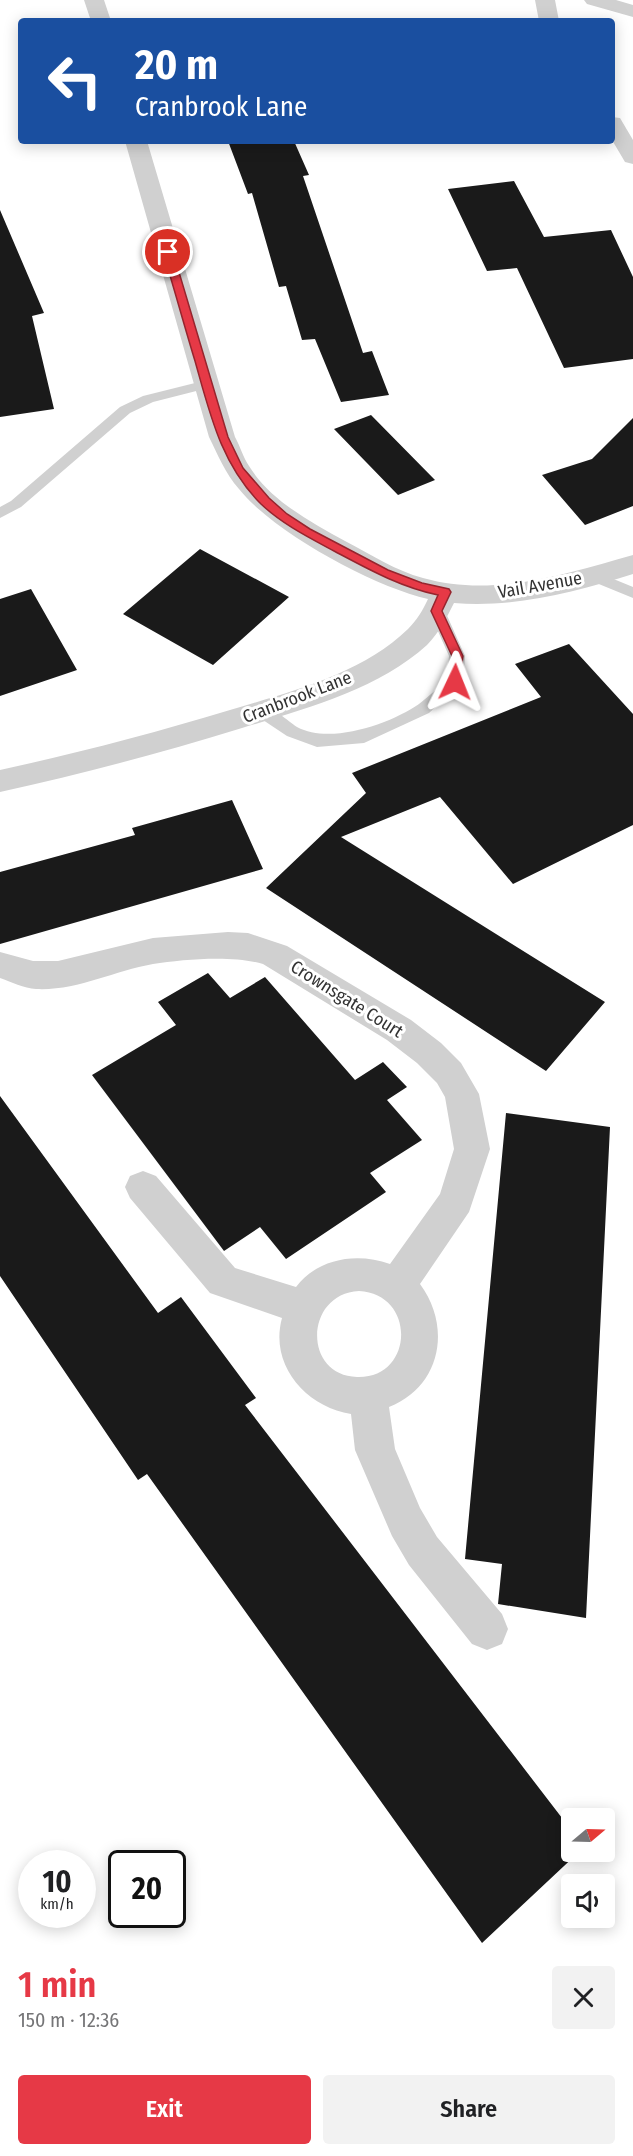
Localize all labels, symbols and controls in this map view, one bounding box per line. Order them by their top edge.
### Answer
text: 20 m [135,40,218,90]
icon: left [36,42,114,120]
text: Cranbrook Lane [135,91,307,123]
pin [142,226,193,277]
icon: arrive [151,235,184,268]
street label: Vail Avenue [496,567,584,603]
position arrow [423,650,487,714]
street label: Cranbrook Lane [239,666,355,728]
street label: Crownsgate Court [287,956,407,1042]
north arrow [561,1808,615,1862]
map controls [561,1808,615,1928]
speed limit sign: 20 [108,1850,186,1928]
text: 10 [42,1864,72,1900]
button: sound [561,1874,615,1928]
text: km/h [40,1895,74,1913]
text: 1 min [18,1963,96,2007]
button: close [552,1966,615,2029]
text: 150 m · 12:36 [18,2008,119,2032]
button: Exit [18,2075,311,2144]
button: Share [323,2075,615,2144]

